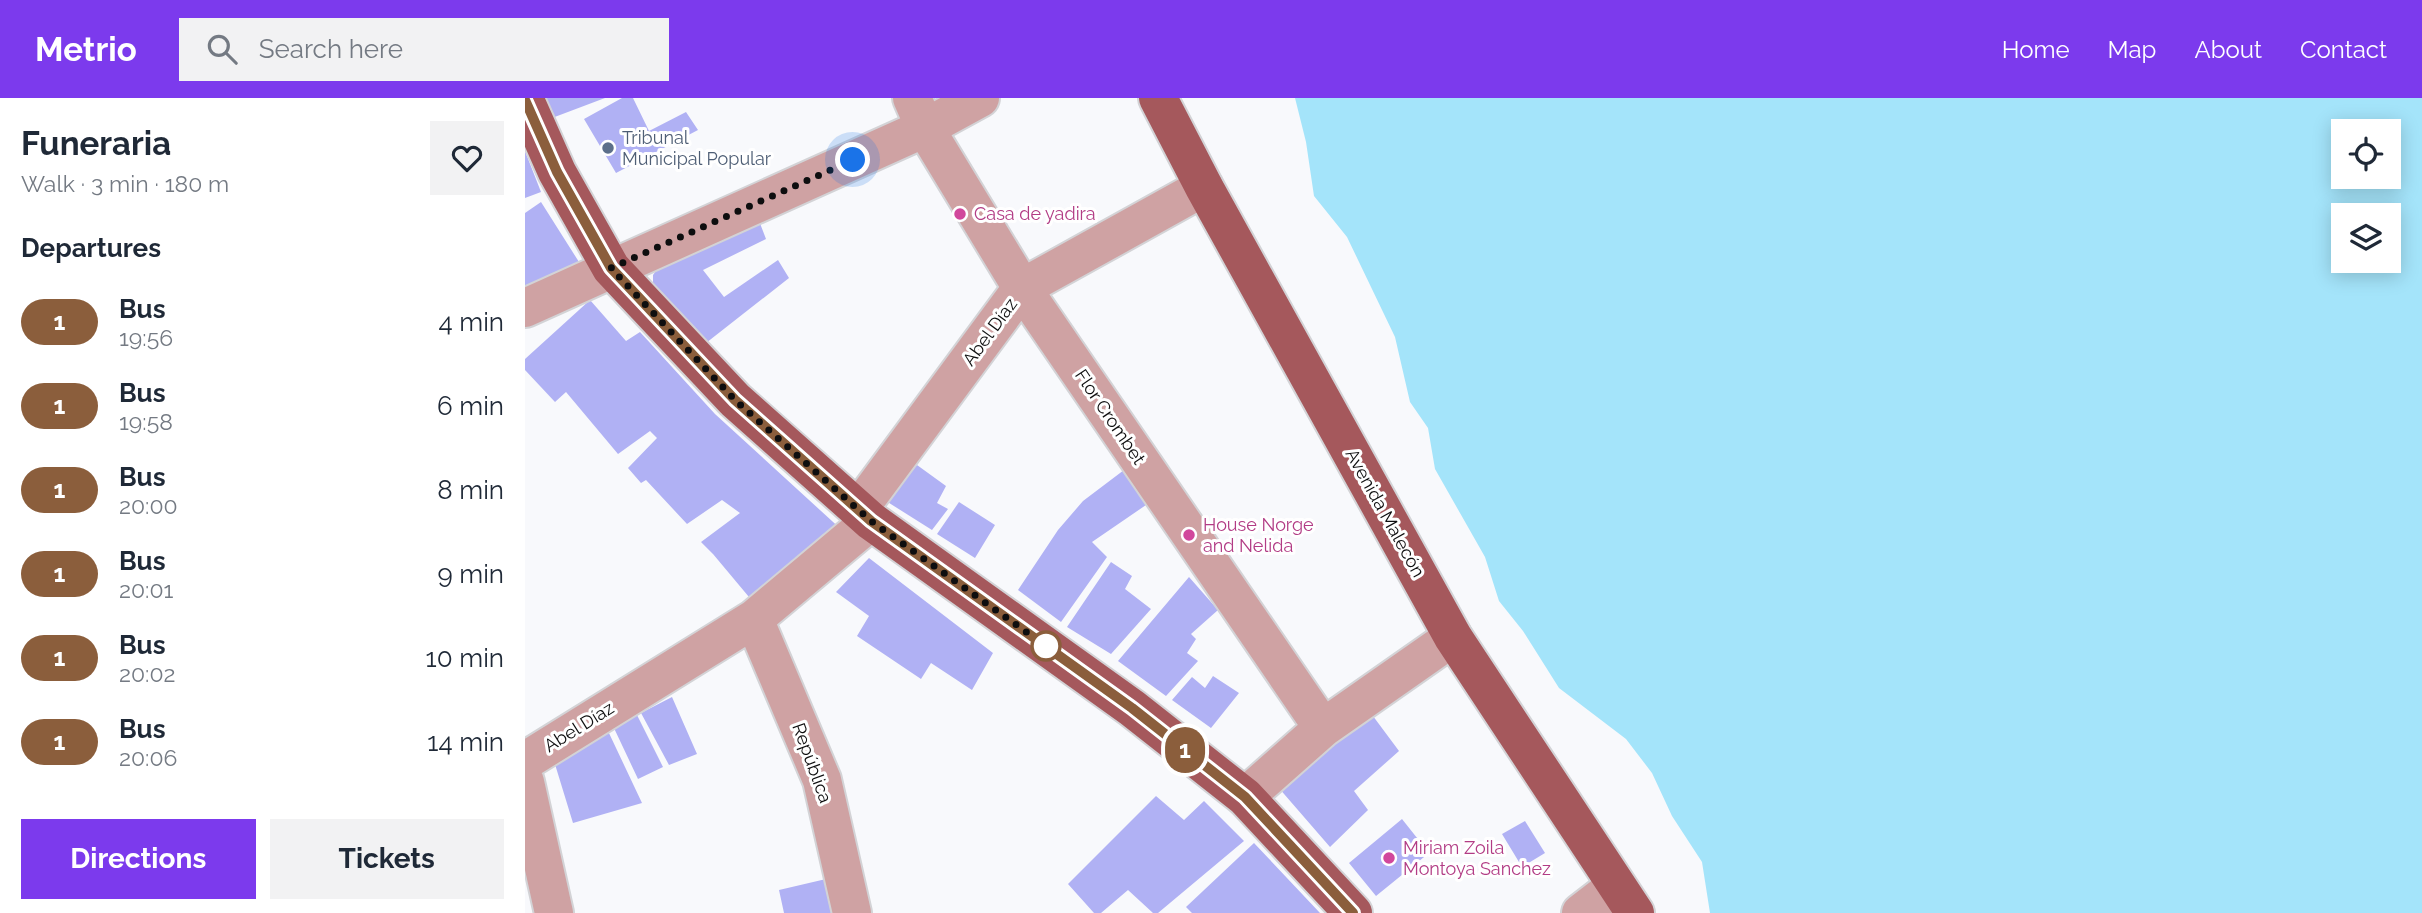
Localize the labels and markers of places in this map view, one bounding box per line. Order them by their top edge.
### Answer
place label: Tribunal Municipal Popular [622,127,772,169]
marker: Tribunal Municipal Popular [600,140,616,156]
place label: Casa de yadira [974,203,1096,224]
marker: Casa de yadira [952,206,968,222]
place label: House Norge and Nelida [1203,514,1314,556]
marker: House Norge and Nelida [1181,527,1197,543]
unlabelled marker [1031,631,1061,661]
place label: Miriam Zoila Montoya Sanchez [1403,837,1551,879]
marker: Miriam Zoila Montoya Sanchez [1381,850,1397,866]

